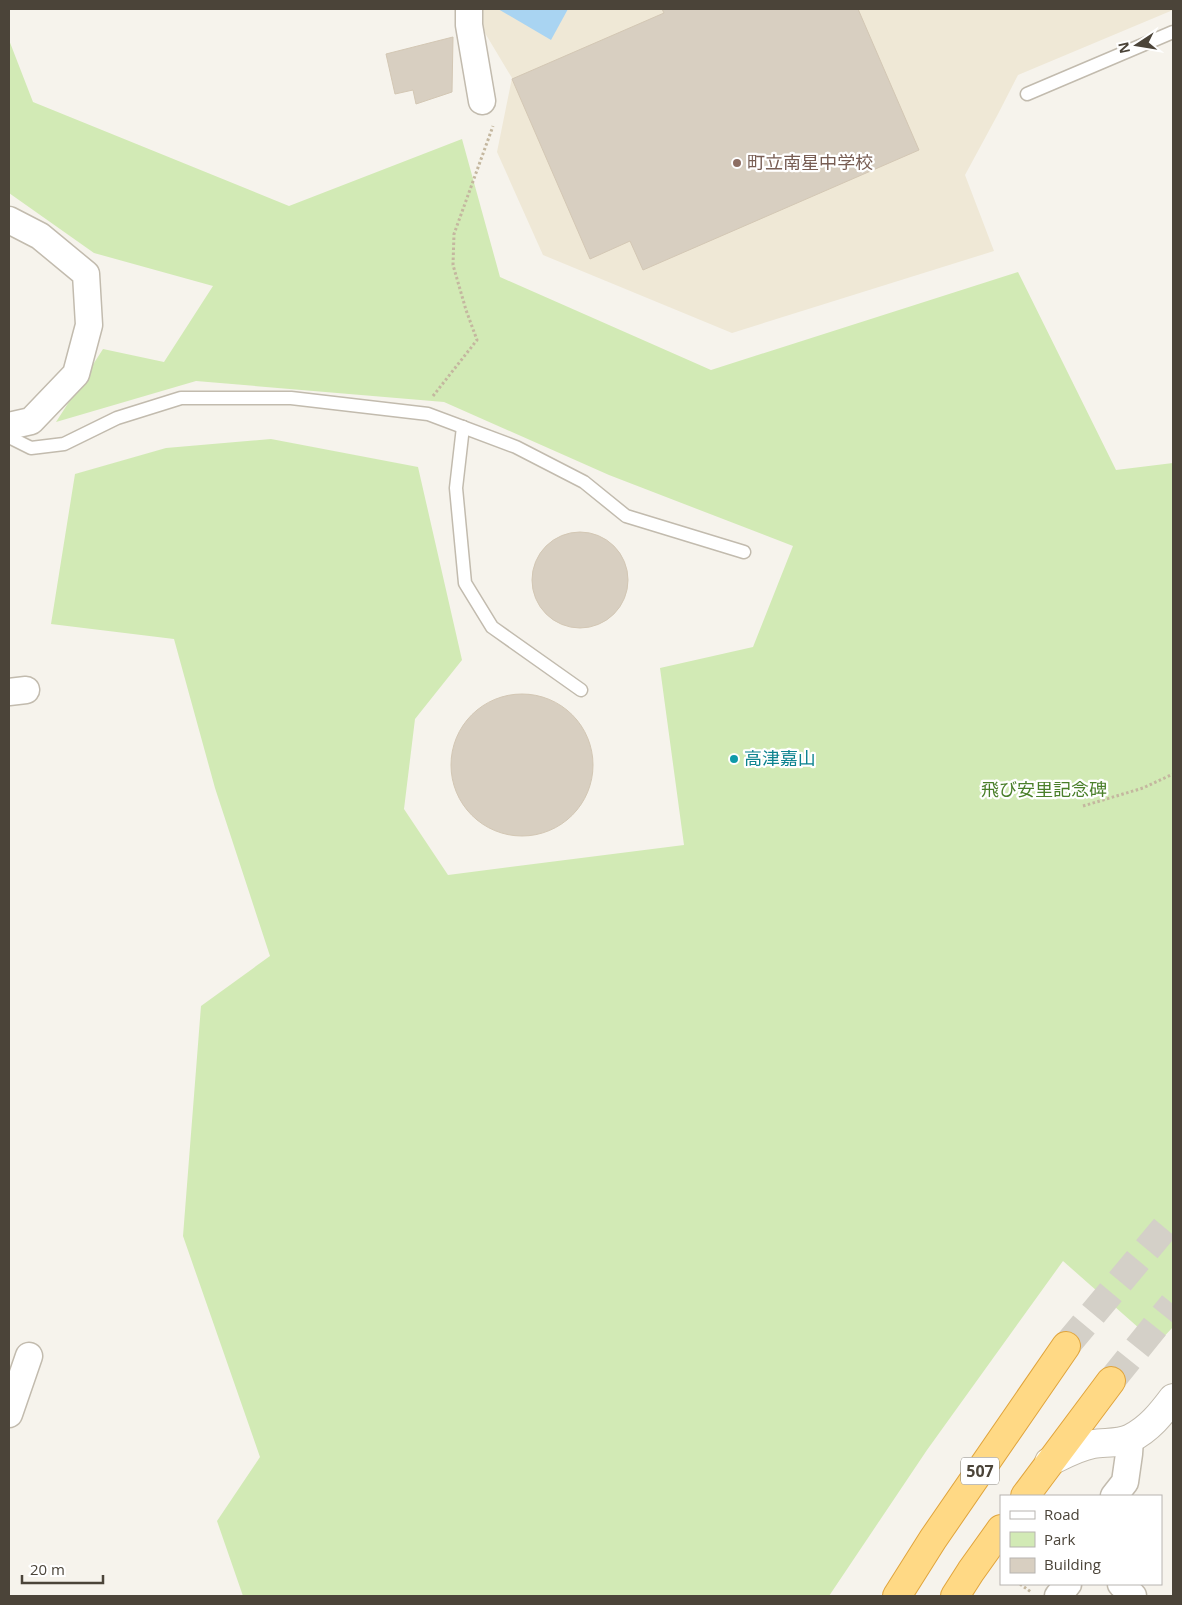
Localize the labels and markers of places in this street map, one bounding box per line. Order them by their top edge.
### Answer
place label: 町立南星中学校 [747,150,873,174]
marker: 町立南星中学校 [731,157,743,169]
place label: 高津嘉山 [744,746,816,770]
marker: 高津嘉山 [728,753,740,765]

